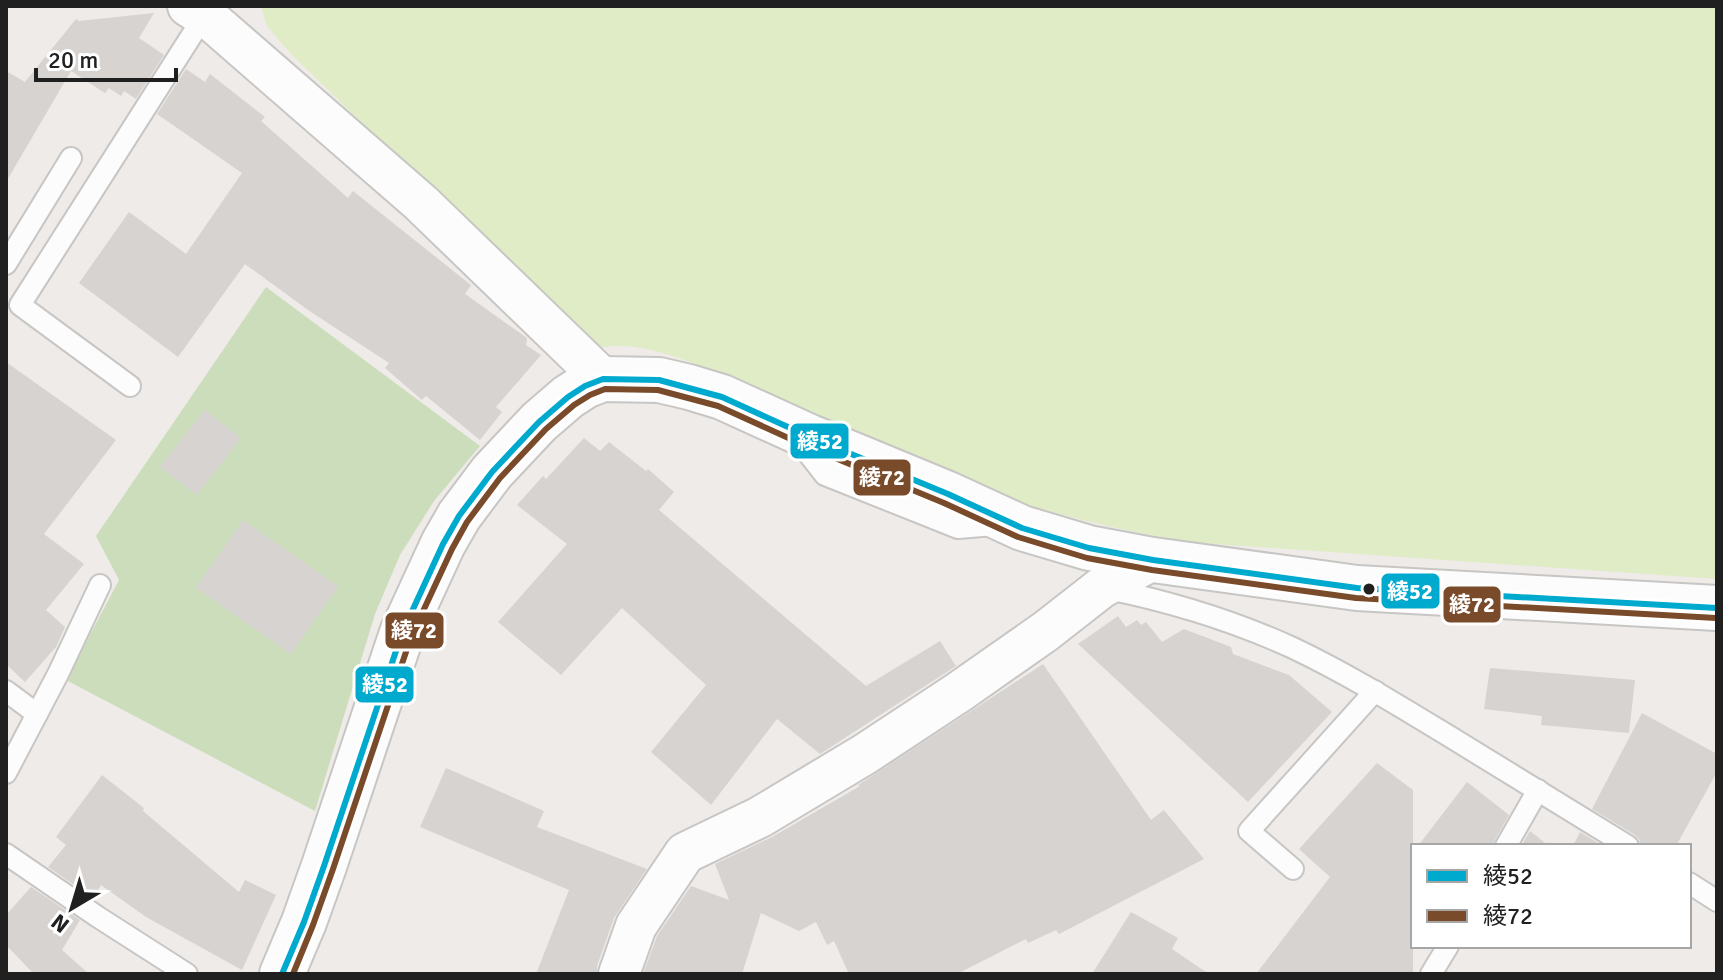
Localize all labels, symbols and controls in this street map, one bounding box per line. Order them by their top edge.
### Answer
scale bar [36,32,176,82]
text: 20 m [48,45,98,75]
line badge: 綾52 [789,422,850,460]
text: 綾52 [797,428,843,455]
line badge: 綾72 [852,458,912,497]
text: 綾72 [859,464,905,491]
line badge: 綾52 [1380,572,1441,610]
text: 綾52 [1387,578,1433,605]
unlabelled marker [1361,581,1377,597]
line badge: 綾72 [1442,585,1502,624]
text: 綾72 [1449,591,1495,618]
line badge: 綾72 [384,611,445,650]
text: 綾72 [391,617,437,644]
line badge: 綾52 [354,665,415,704]
text: 綾52 [362,671,408,698]
legend [1411,844,1691,948]
text: 綾52 [1483,861,1533,891]
north arrow [32,868,112,948]
text: 綾72 [1483,901,1533,931]
text: N [46,908,74,939]

